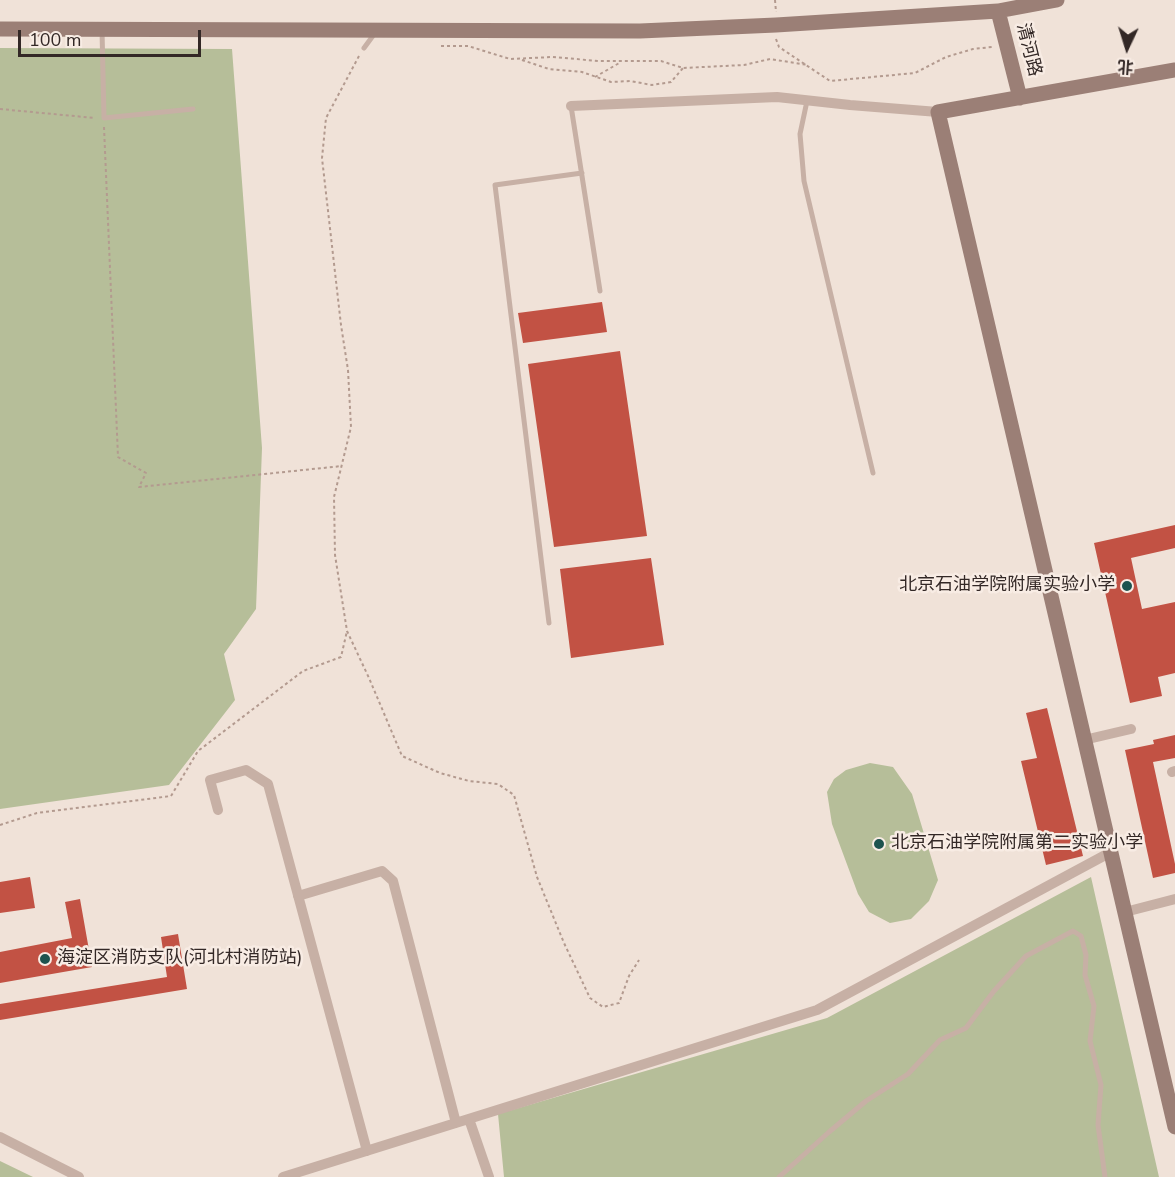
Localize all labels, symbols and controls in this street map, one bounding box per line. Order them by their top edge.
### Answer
scale bar [21,18,204,56]
north arrow [1097,18,1157,78]
street label: 清河路 [1011,21,1045,79]
text: 100 m [29,28,81,52]
text: 北 [1117,54,1135,77]
place label: 北京石油学院附属实验小学 [899,575,1115,597]
marker: 北京石油学院附属实验小学 [1120,579,1134,593]
place label: 北京石油学院附属第二实验小学 [891,833,1143,855]
marker: 北京石油学院附属第二实验小学 [872,837,886,851]
place label: 海淀区消防支队(河北村消防站) [57,948,302,970]
marker: 海淀区消防支队(河北村消防站) [38,952,52,966]

